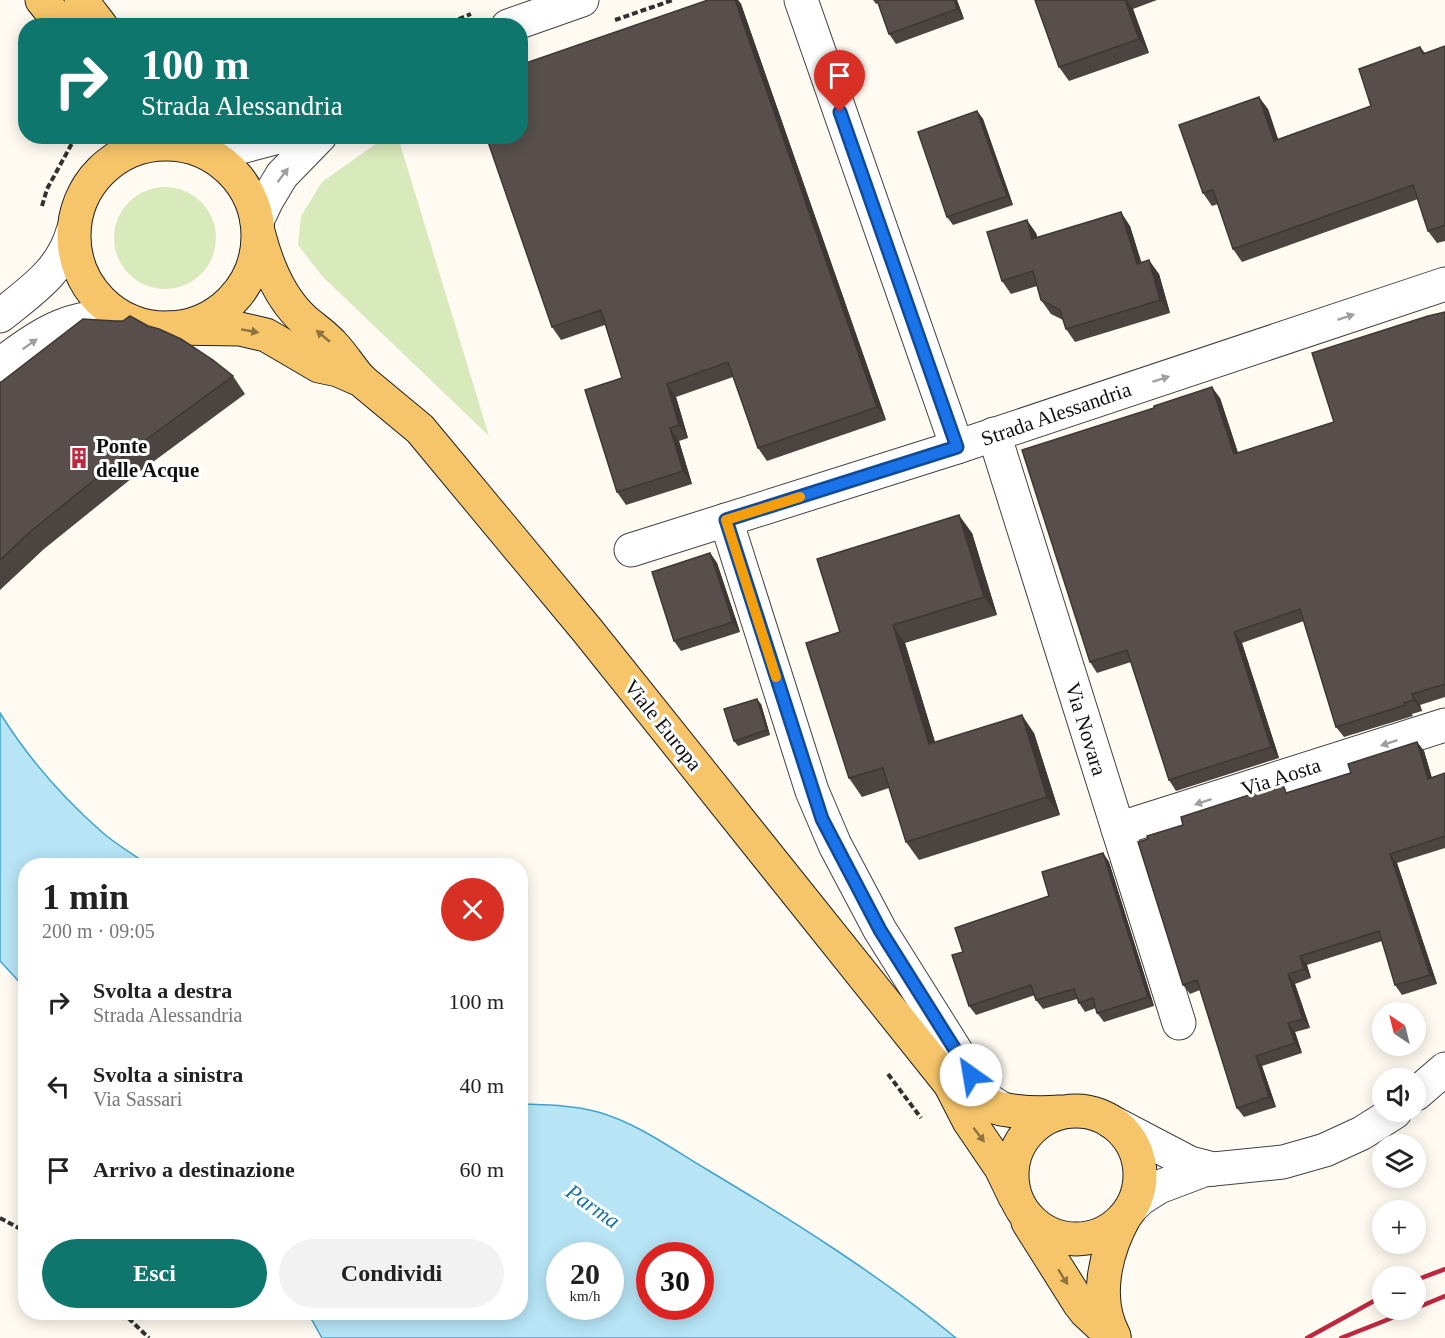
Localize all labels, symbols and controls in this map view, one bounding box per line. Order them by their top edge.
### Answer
icon: right [42,42,120,120]
text: 100 m [141,42,250,88]
pin [814,50,865,112]
icon: arrive [823,59,856,92]
text: Strada Alessandria [141,91,343,121]
one-way arrow [277,167,289,183]
one-way arrow [1337,312,1355,321]
one-way arrow [240,327,259,336]
one-way arrow [316,330,331,343]
one-way arrow [22,338,38,350]
one-way arrow [1152,373,1170,383]
street label: Strada Alessandria [978,377,1135,451]
place label: Ponte delle Acque [96,434,199,482]
building icon: Ponte delle Acque [67,446,91,470]
street label: Viale Europa [619,675,707,776]
street label: Via Novara [1060,680,1112,779]
one-way arrow [1380,739,1398,748]
street label: Via Aosta [1238,753,1324,801]
one-way arrow [1194,798,1212,807]
text: 1 min [42,877,129,917]
button: close [441,878,504,941]
text: 200 m · 09:05 [42,920,155,942]
text: Svolta a destra [93,978,232,1003]
icon: right [42,986,75,1019]
text: 100 m [448,989,504,1014]
north arrow [1372,1002,1426,1056]
map controls [1372,1002,1426,1320]
text: Strada Alessandria [93,1004,242,1026]
position arrow [939,1043,1003,1107]
text: Svolta a sinistra [93,1062,243,1087]
button: sound [1372,1068,1426,1122]
icon: left [42,1070,75,1103]
text: 40 m [459,1073,504,1098]
text: Via Sassari [93,1088,182,1110]
one-way arrow [973,1126,985,1142]
button: layers [1372,1134,1426,1188]
icon: arrive [42,1154,75,1187]
text: Arrivo a destinazione [93,1157,295,1182]
text: 60 m [459,1157,504,1182]
water label: Parma [560,1178,625,1233]
button: + [1372,1200,1426,1254]
button: Esci [42,1239,267,1308]
button: Condividi [279,1239,504,1308]
speed limit sign: 30 [636,1242,714,1320]
text: 20 [570,1257,600,1290]
button: − [1372,1266,1426,1320]
one-way arrow [1057,1269,1068,1285]
text: km/h [570,1288,600,1304]

